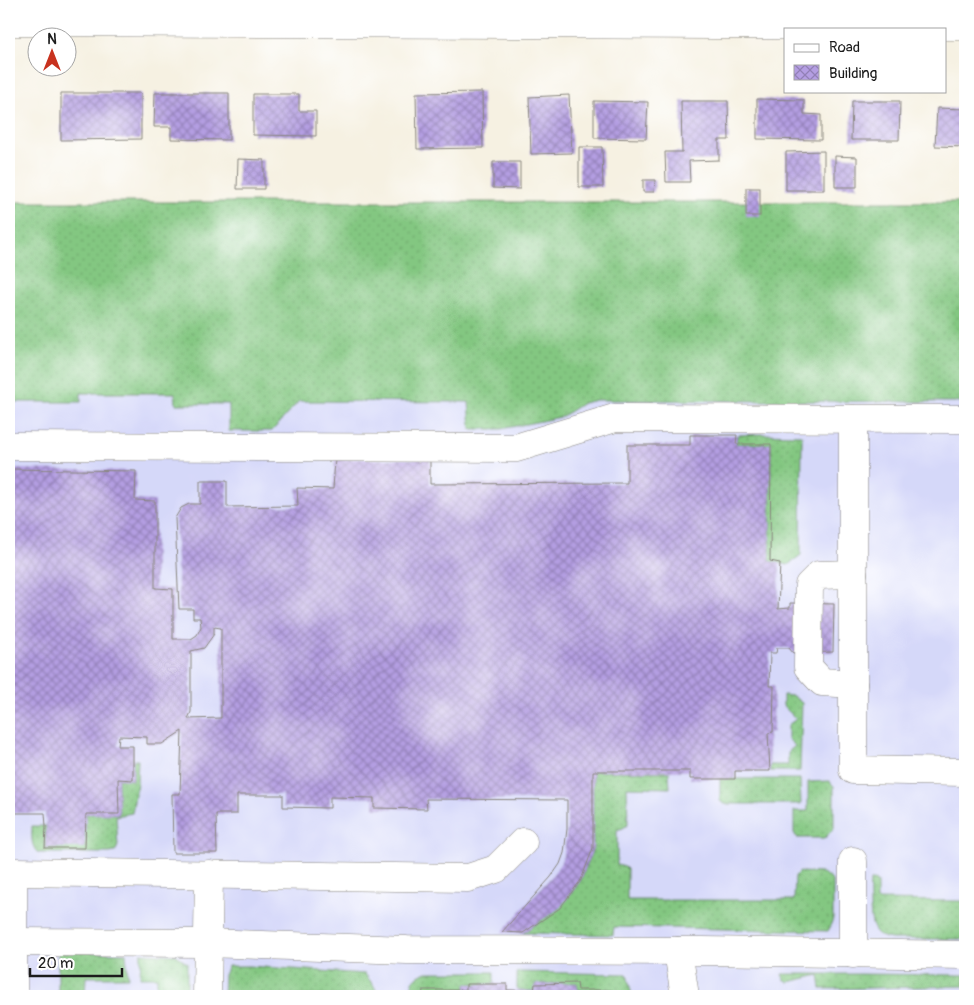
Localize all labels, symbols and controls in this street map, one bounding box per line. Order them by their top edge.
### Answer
north arrow [28,28,78,78]
legend [784,28,946,92]
text: N [47,31,57,48]
text: Road [829,38,860,57]
text: Building [829,64,877,83]
scale bar [30,945,122,977]
text: 20 m [38,954,73,973]

